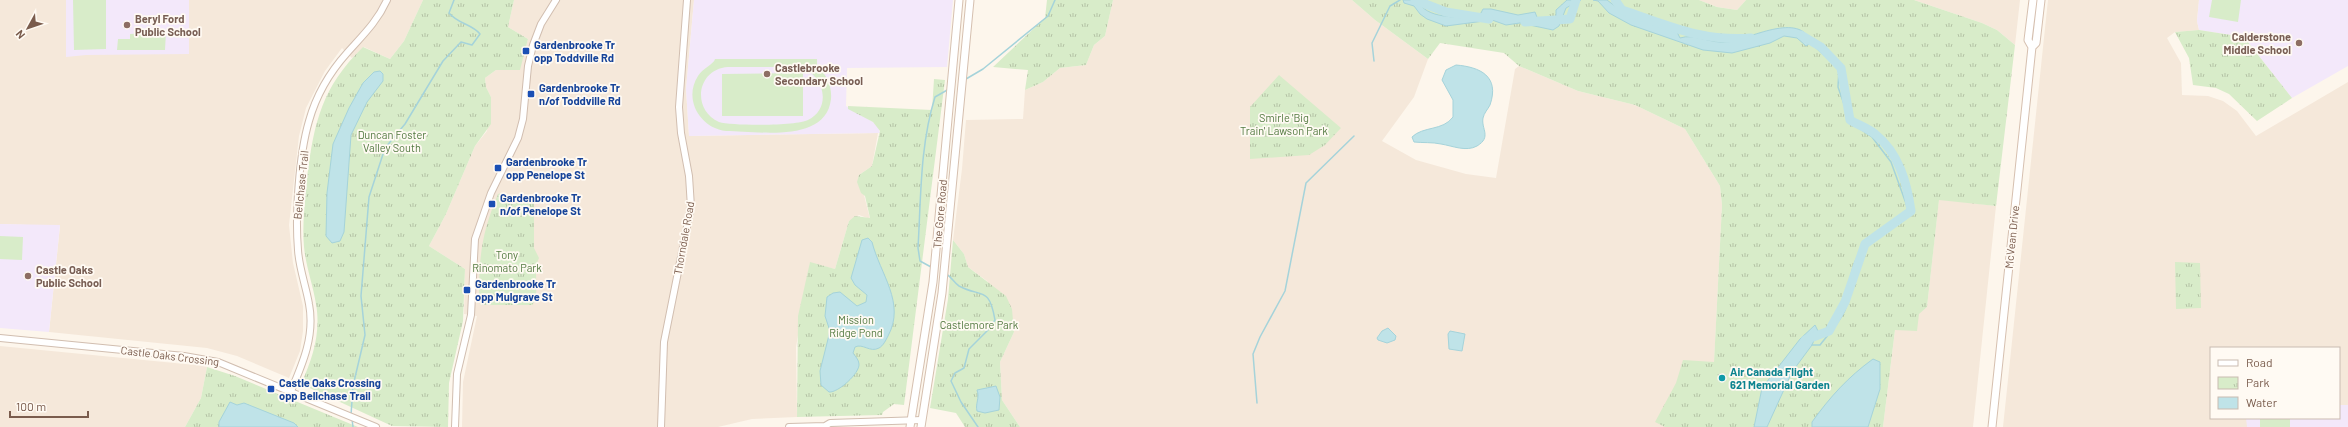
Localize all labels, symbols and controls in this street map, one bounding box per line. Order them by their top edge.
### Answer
north arrow [8,8,48,48]
place label: Beryl Ford Public School [135,12,201,38]
marker: Beryl Ford Public School [122,20,132,30]
text: N [13,28,27,42]
place label: Calderstone Middle School [2224,30,2291,56]
place label: Gardenbrooke Tr opp Toddville Rd [534,38,616,64]
marker: Calderstone Middle School [2294,38,2304,48]
marker: Gardenbrooke Tr opp Toddville Rd [521,46,531,56]
place label: Castlebrooke Secondary School [775,61,863,87]
marker: Castlebrooke Secondary School [762,69,772,79]
place label: Gardenbrooke Tr n/of Toddville Rd [539,81,621,107]
marker: Gardenbrooke Tr n/of Toddville Rd [526,89,536,99]
park label: Smirle 'Big Train' Lawson Park [1240,111,1328,137]
park label: Duncan Foster Valley South [358,128,426,154]
street label: Bellchase Trail [290,150,311,220]
place label: Gardenbrooke Tr opp Penelope St [506,155,588,181]
marker: Gardenbrooke Tr opp Penelope St [493,163,503,173]
street label: The Gore Road [930,179,949,249]
place label: Gardenbrooke Tr n/of Penelope St [500,191,582,217]
marker: Gardenbrooke Tr n/of Penelope St [487,199,497,209]
street label: Thorndale Road [671,200,696,276]
street label: McVean Drive [2002,205,2021,269]
park label: Tony Rinomato Park [472,248,542,274]
place label: Castle Oaks Public School [36,263,102,289]
marker: Castle Oaks Public School [23,271,33,281]
place label: Gardenbrooke Tr opp Mulgrave St [475,277,557,303]
marker: Gardenbrooke Tr opp Mulgrave St [462,285,472,295]
park label: Mission Ridge Pond [829,313,883,339]
park label: Castlemore Park [940,318,1019,331]
street label: Castle Oaks Crossing [120,343,220,368]
legend [2210,347,2340,419]
text: Road [2246,355,2273,369]
place label: Air Canada Flight 621 Memorial Garden [1730,365,1830,391]
marker: Air Canada Flight 621 Memorial Garden [1717,373,1727,383]
text: Park [2246,375,2270,389]
place label: Castle Oaks Crossing opp Bellchase Trail [279,376,381,402]
marker: Castle Oaks Crossing opp Bellchase Trail [266,384,276,394]
scale bar [10,393,88,419]
text: Water [2246,395,2278,409]
text: 100 m [16,399,46,413]

